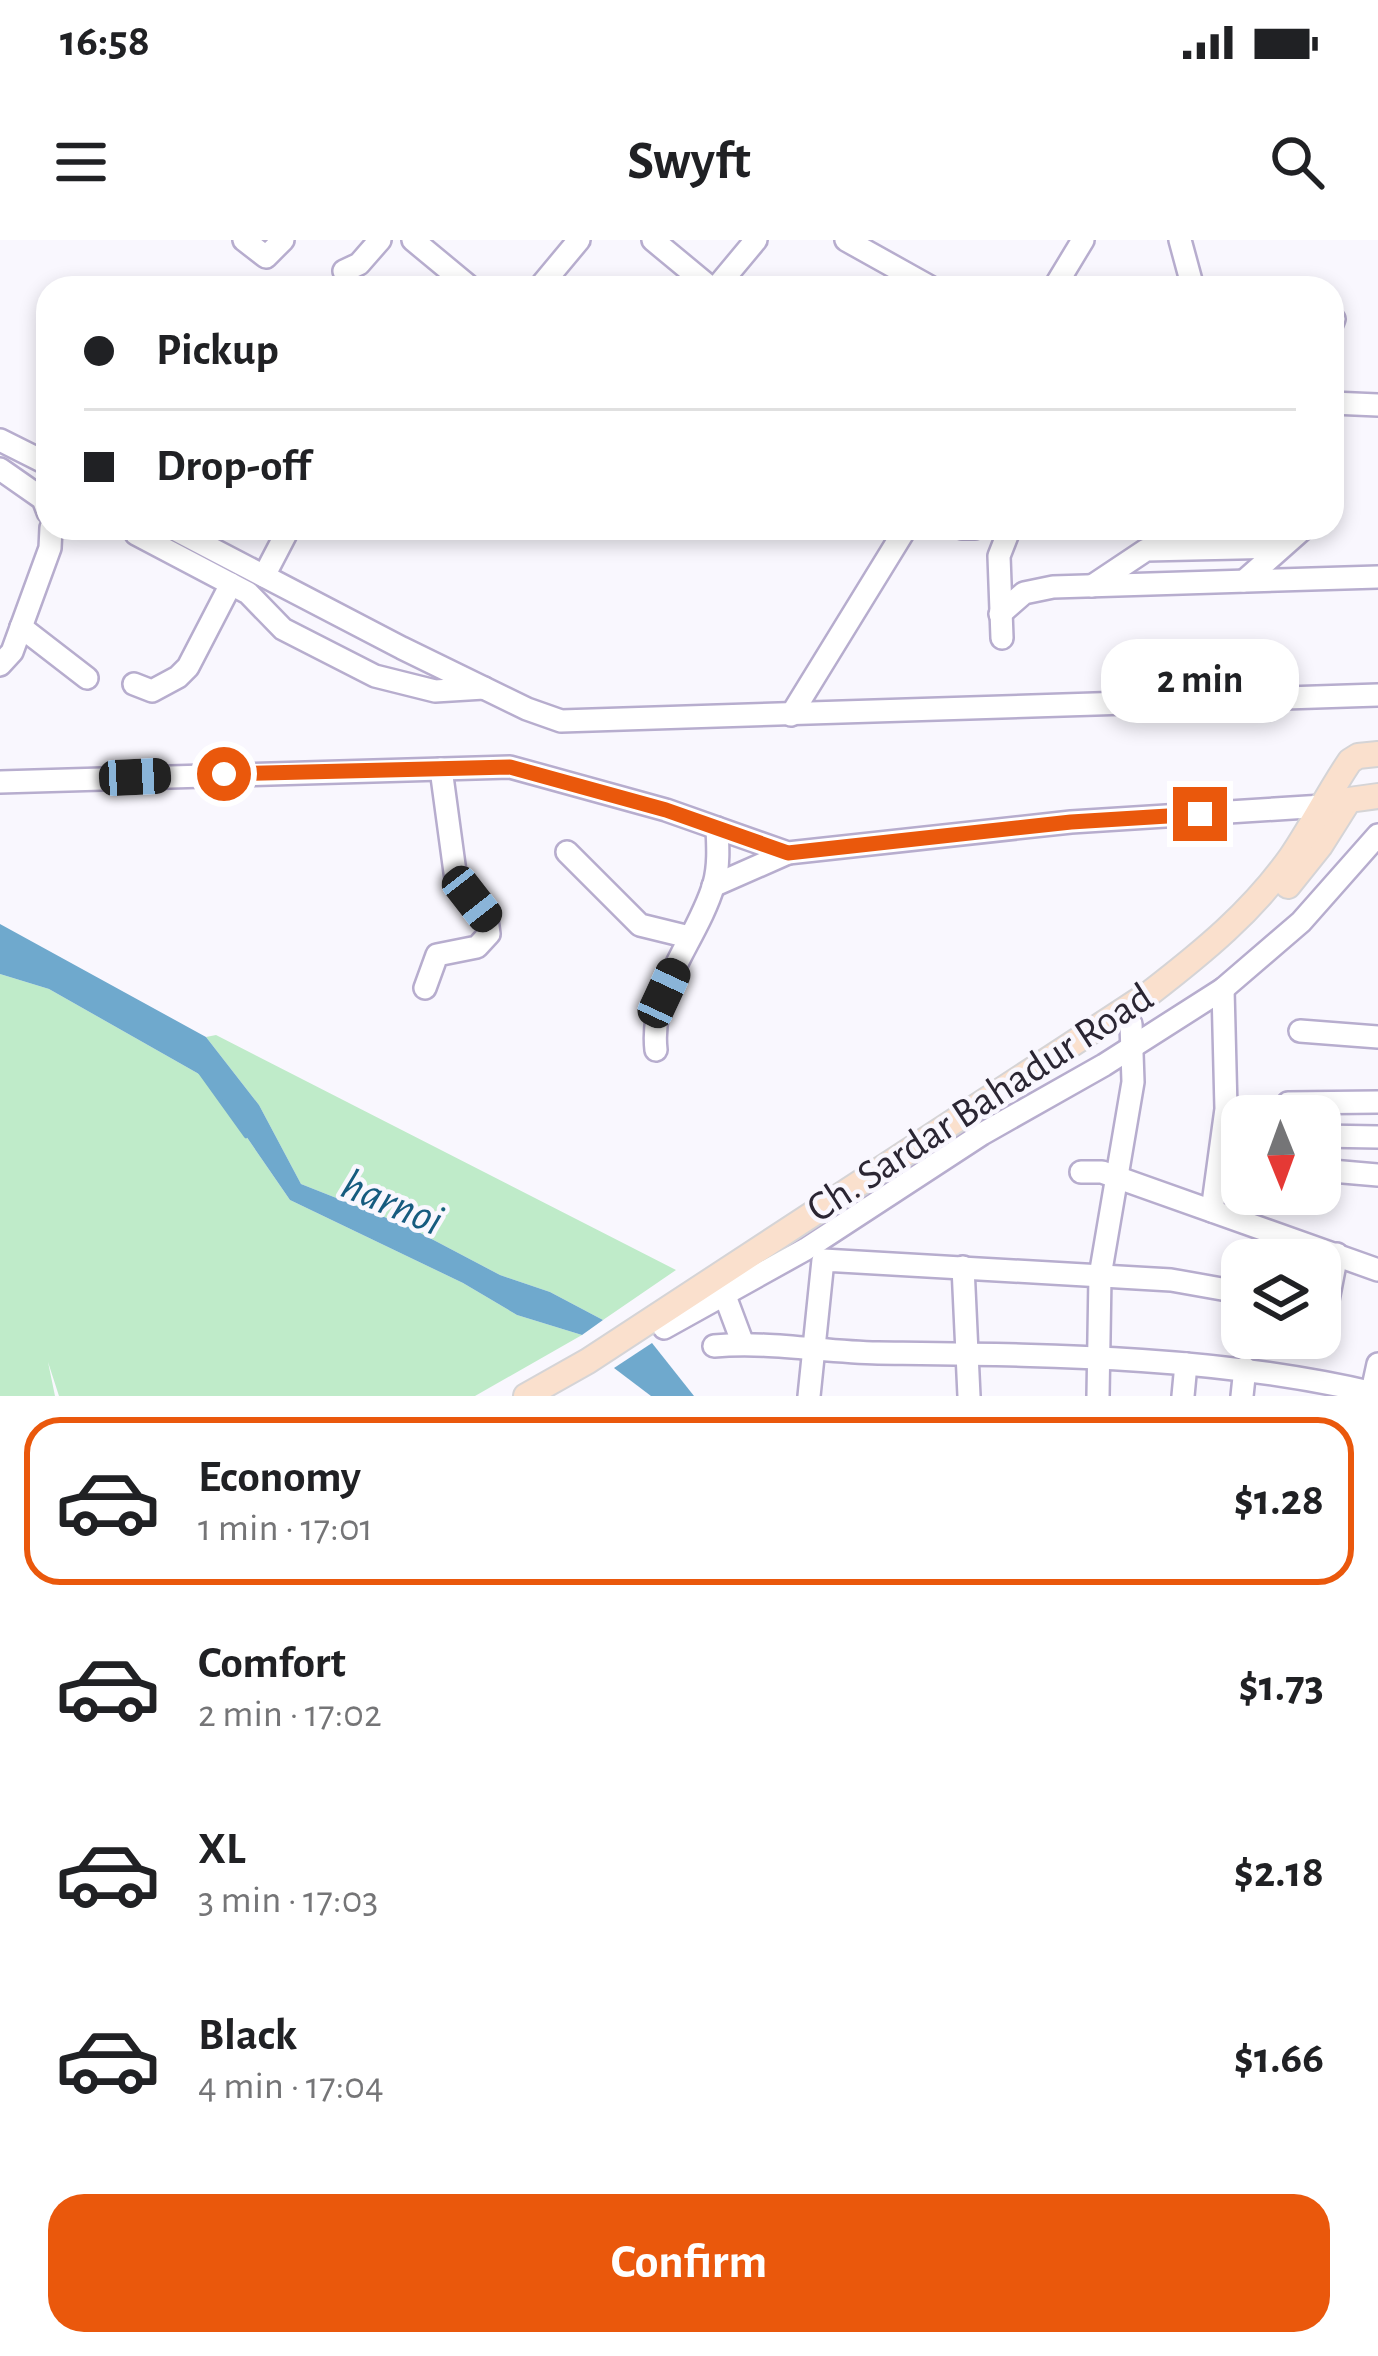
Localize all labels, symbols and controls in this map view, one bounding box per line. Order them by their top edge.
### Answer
text: 16:58 [60,19,150,64]
icon: menu [48,129,114,195]
icon: search [1264,129,1330,195]
text: Swyft [627,135,751,189]
text: Pickup [156,328,279,373]
text: Drop-off [156,444,311,489]
callout: 2 min [1101,640,1299,724]
text: 2 min [1157,661,1243,700]
route start [197,747,251,801]
car [98,757,172,797]
route end [1173,787,1227,841]
car [436,860,508,938]
car [632,953,696,1033]
street label: Ch. Sardar Bahadur Road [800,976,1160,1230]
north arrow [1221,1095,1341,1215]
map controls [1221,1095,1341,1359]
water label: harnoi [335,1162,449,1244]
button: layers [1221,1239,1341,1359]
icon: car [54,1447,162,1555]
text: Economy [198,1455,361,1500]
text: $1.28 [1234,1478,1324,1523]
text: 1 min · 17:01 [198,1509,373,1548]
icon: car [54,1633,162,1741]
text: Comfort [198,1641,346,1686]
text: $1.73 [1238,1664,1324,1709]
text: 2 min · 17:02 [198,1695,382,1734]
icon: car [54,1819,162,1927]
text: XL [198,1827,246,1872]
text: $2.18 [1234,1850,1324,1895]
text: 3 min · 17:03 [198,1881,378,1920]
icon: car [54,2005,162,2113]
text: Black [198,2013,297,2058]
text: $1.66 [1234,2036,1324,2081]
text: 4 min · 17:04 [198,2067,384,2106]
button: Confirm [48,2194,1330,2332]

